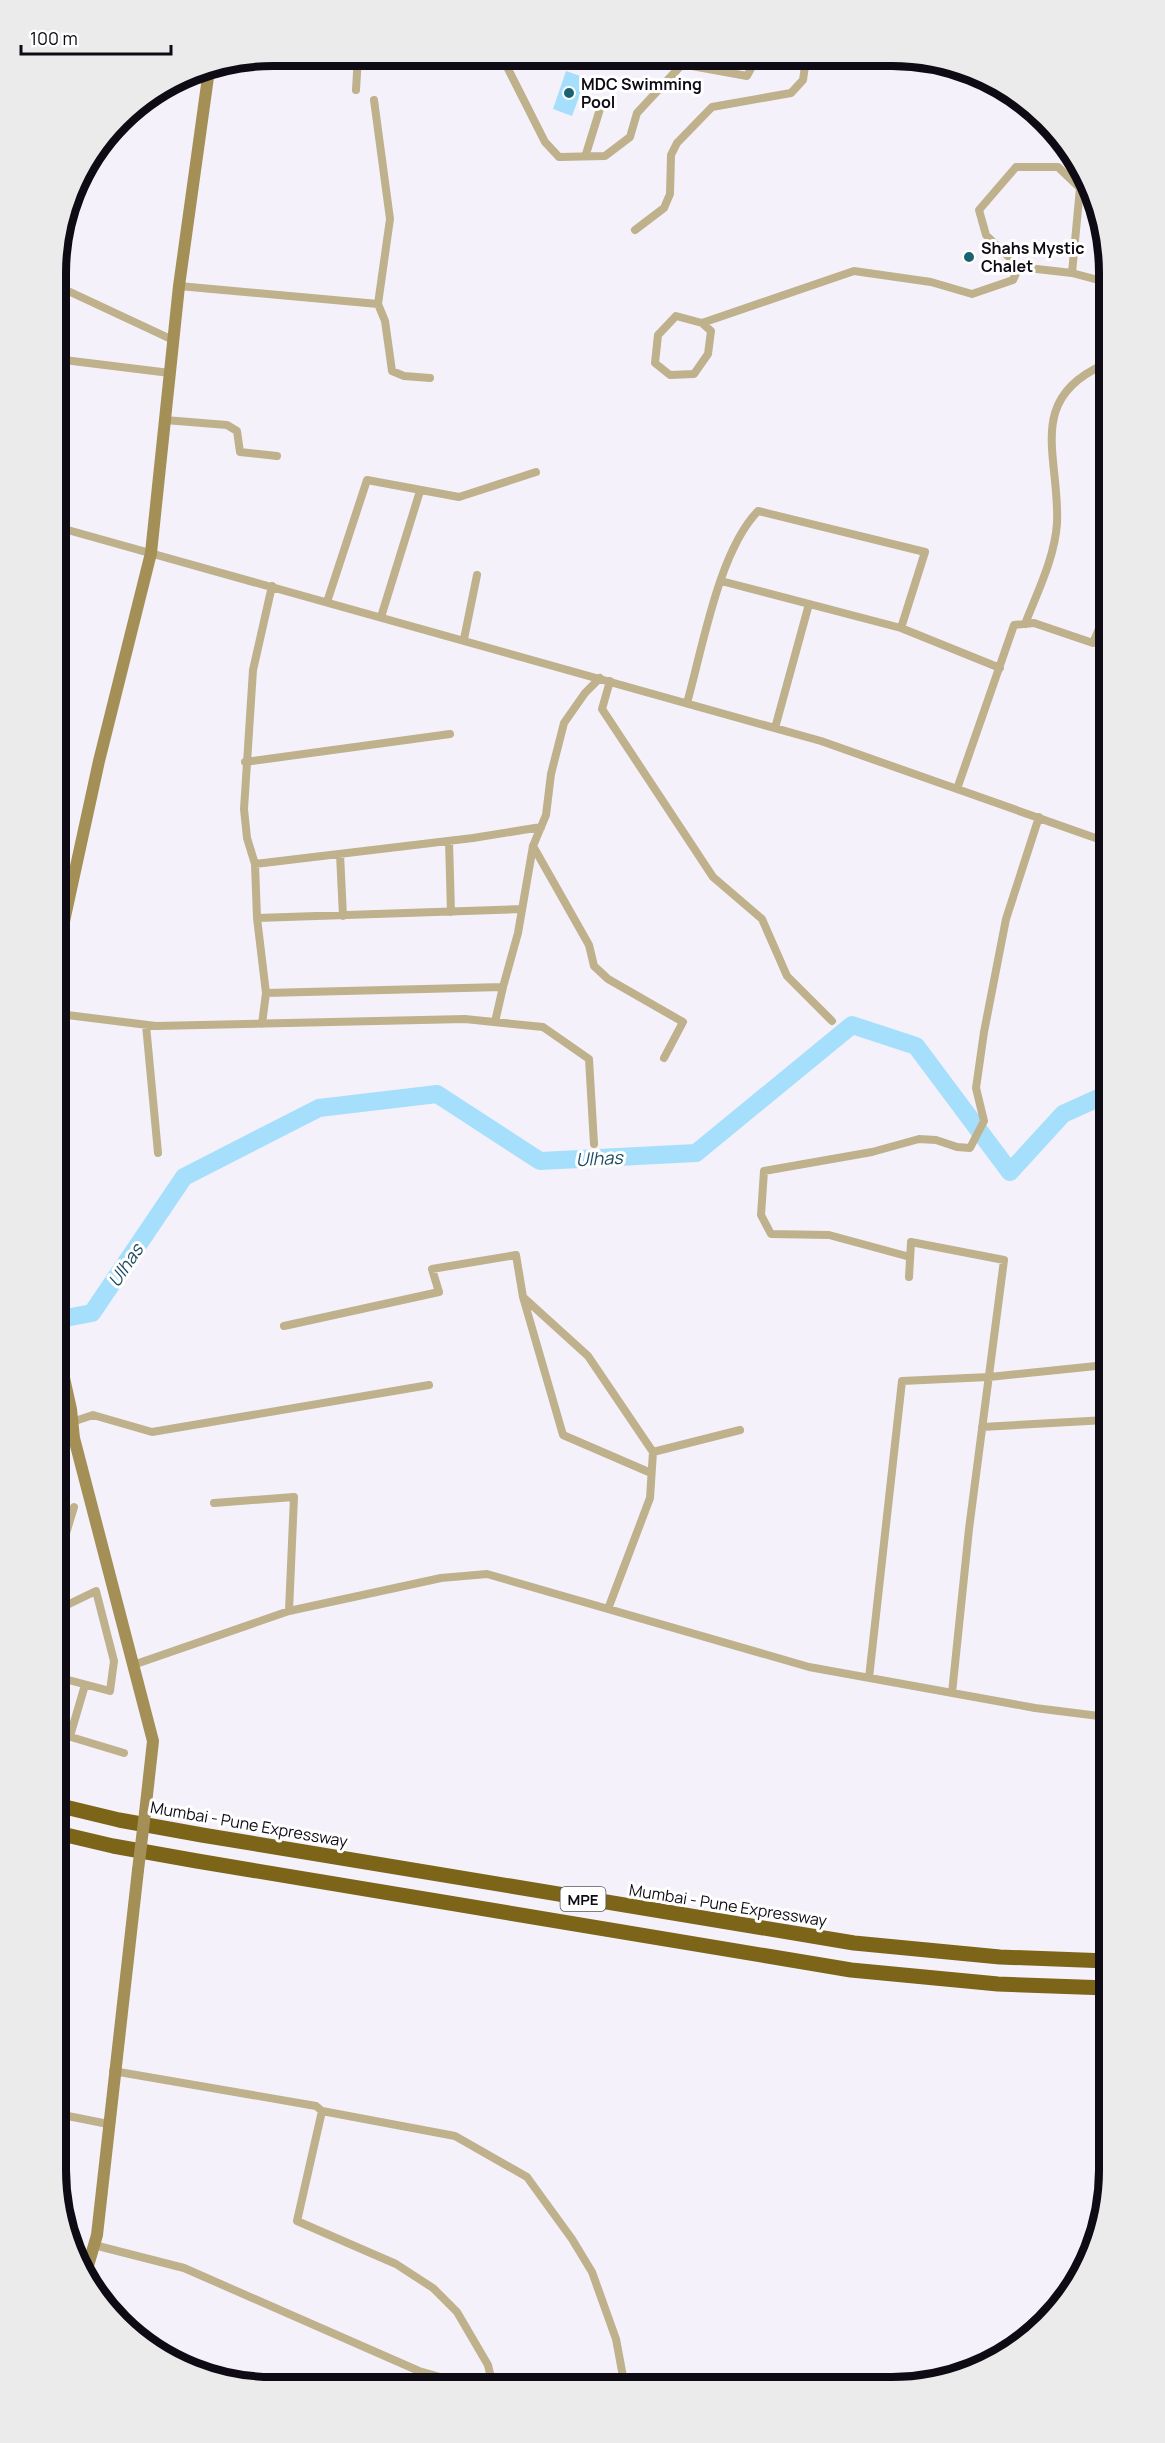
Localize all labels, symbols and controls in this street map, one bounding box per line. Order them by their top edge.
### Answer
scale bar [21,18,171,56]
text: 100 m [30,26,78,50]
place label: MDC Swimming Pool [581,73,702,113]
marker: MDC Swimming Pool [562,86,576,100]
place label: Shahs Mystic Chalet [981,237,1085,277]
marker: Shahs Mystic Chalet [962,250,976,264]
water label: Ulhas [575,1145,625,1171]
water label: Ulhas [102,1238,149,1291]
street label: Mumbai - Pune Expressway [149,1796,350,1852]
street label: Mumbai - Pune Expressway [627,1878,829,1932]
road number: MPE [560,1887,606,1911]

